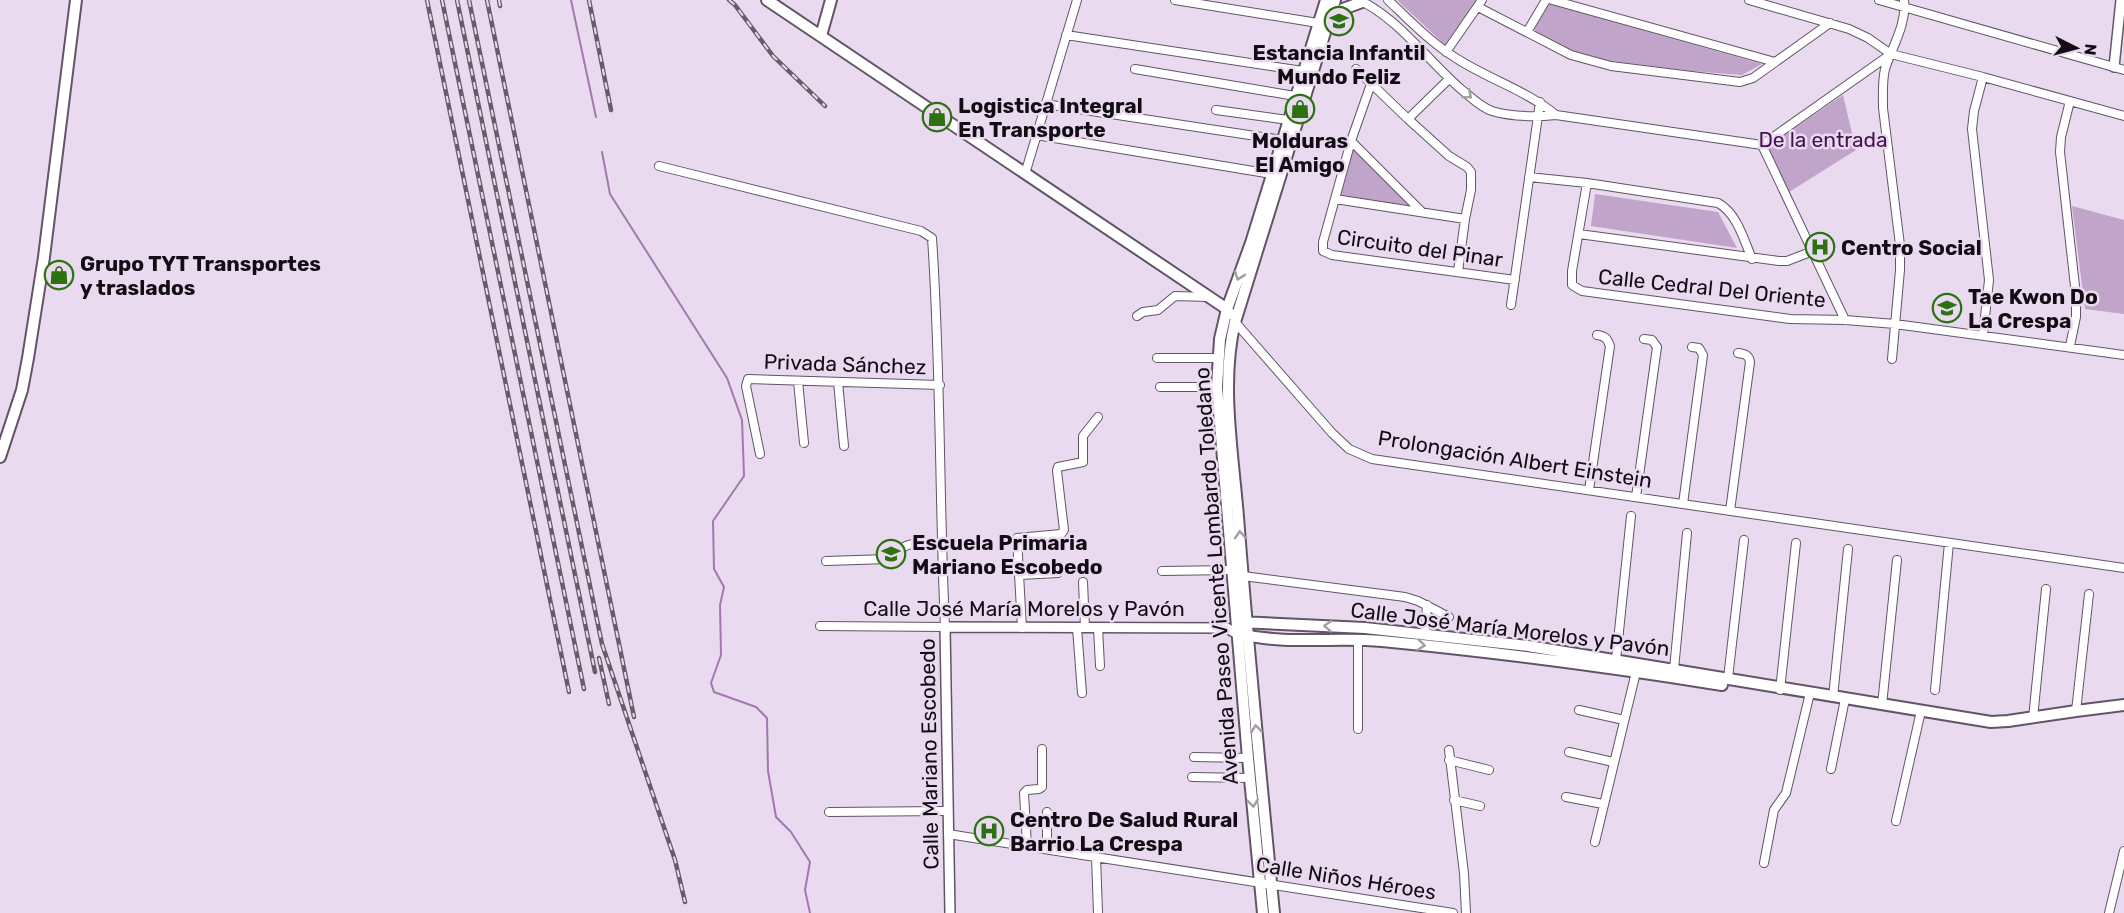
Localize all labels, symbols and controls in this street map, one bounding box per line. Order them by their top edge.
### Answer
school or university icon: Estancia Infantil Mundo Feliz [1323,5,1355,37]
north arrow [2046,18,2106,78]
place label: Estancia Infantil Mundo Feliz [1253,40,1425,89]
text: N [2080,43,2100,56]
one-way arrow [1461,88,1472,99]
place label: Logistica Integral En Transporte [958,93,1143,142]
shop icon: Molduras El Amigo [1284,93,1316,125]
shop icon: Logistica Integral En Transporte [921,101,953,133]
park label: De la entrada [1758,127,1888,152]
place label: Molduras El Amigo [1252,128,1348,177]
street label: Circuito del Pinar [1336,224,1504,272]
hospital icon: Centro Social [1804,231,1836,263]
place label: Centro Social [1841,235,1982,260]
place label: Grupo TYT Transportes y traslados [80,251,321,300]
shop icon: Grupo TYT Transportes y traslados [43,259,75,291]
street label: Calle Cedral Del Oriente [1597,264,1827,312]
one-way arrow [1233,270,1246,281]
place label: Tae Kwon Do La Crespa [1968,284,2098,333]
school or university icon: Tae Kwon Do La Crespa [1931,292,1963,324]
street label: Privada Sánchez [763,349,927,379]
street label: Avenida Paseo Vicente Lombardo Toledano [1189,366,1243,786]
street label: Prolongación Albert Einstein [1376,425,1654,493]
place label: Escuela Primaria Mariano Escobedo [912,530,1103,579]
one-way arrow [1233,531,1246,540]
school or university icon: Escuela Primaria Mariano Escobedo [875,538,907,570]
street label: Calle José María Morelos y Pavón [863,596,1185,621]
street label: Calle José María Morelos y Pavón [1349,597,1671,661]
one-way arrow [1323,620,1332,633]
street label: Calle Mariano Escobedo [914,638,944,870]
one-way arrow [1416,638,1425,651]
one-way arrow [1250,725,1263,734]
one-way arrow [1246,798,1258,807]
place label: Centro De Salud Rural Barrio La Crespa [1010,807,1238,856]
hospital icon: Centro De Salud Rural Barrio La Crespa [973,815,1005,847]
street label: Calle Niños Héroes [1254,851,1438,905]

